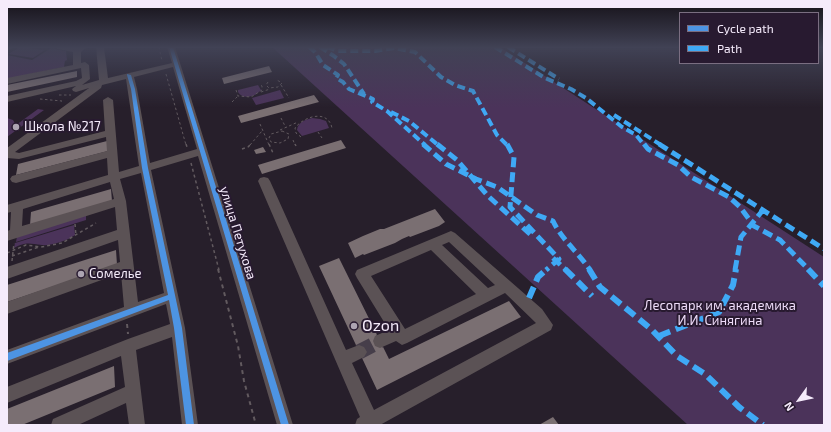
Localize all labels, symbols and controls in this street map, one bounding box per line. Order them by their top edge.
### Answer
legend [679,12,819,64]
text: Cycle path [717,21,774,35]
text: Path [717,41,742,55]
place label: Школа №217 [24,119,101,135]
marker: Школа №217 [11,122,21,132]
street label: улица Петухова [216,185,260,281]
place label: Сомелье [89,266,141,282]
marker: Сомелье [76,269,86,279]
park label: Лесопарк им. академика И.И. Синягина [644,298,796,329]
place label: Ozon [362,316,399,336]
marker: Ozon [349,321,359,331]
north arrow [779,380,819,420]
text: N [781,400,796,414]

